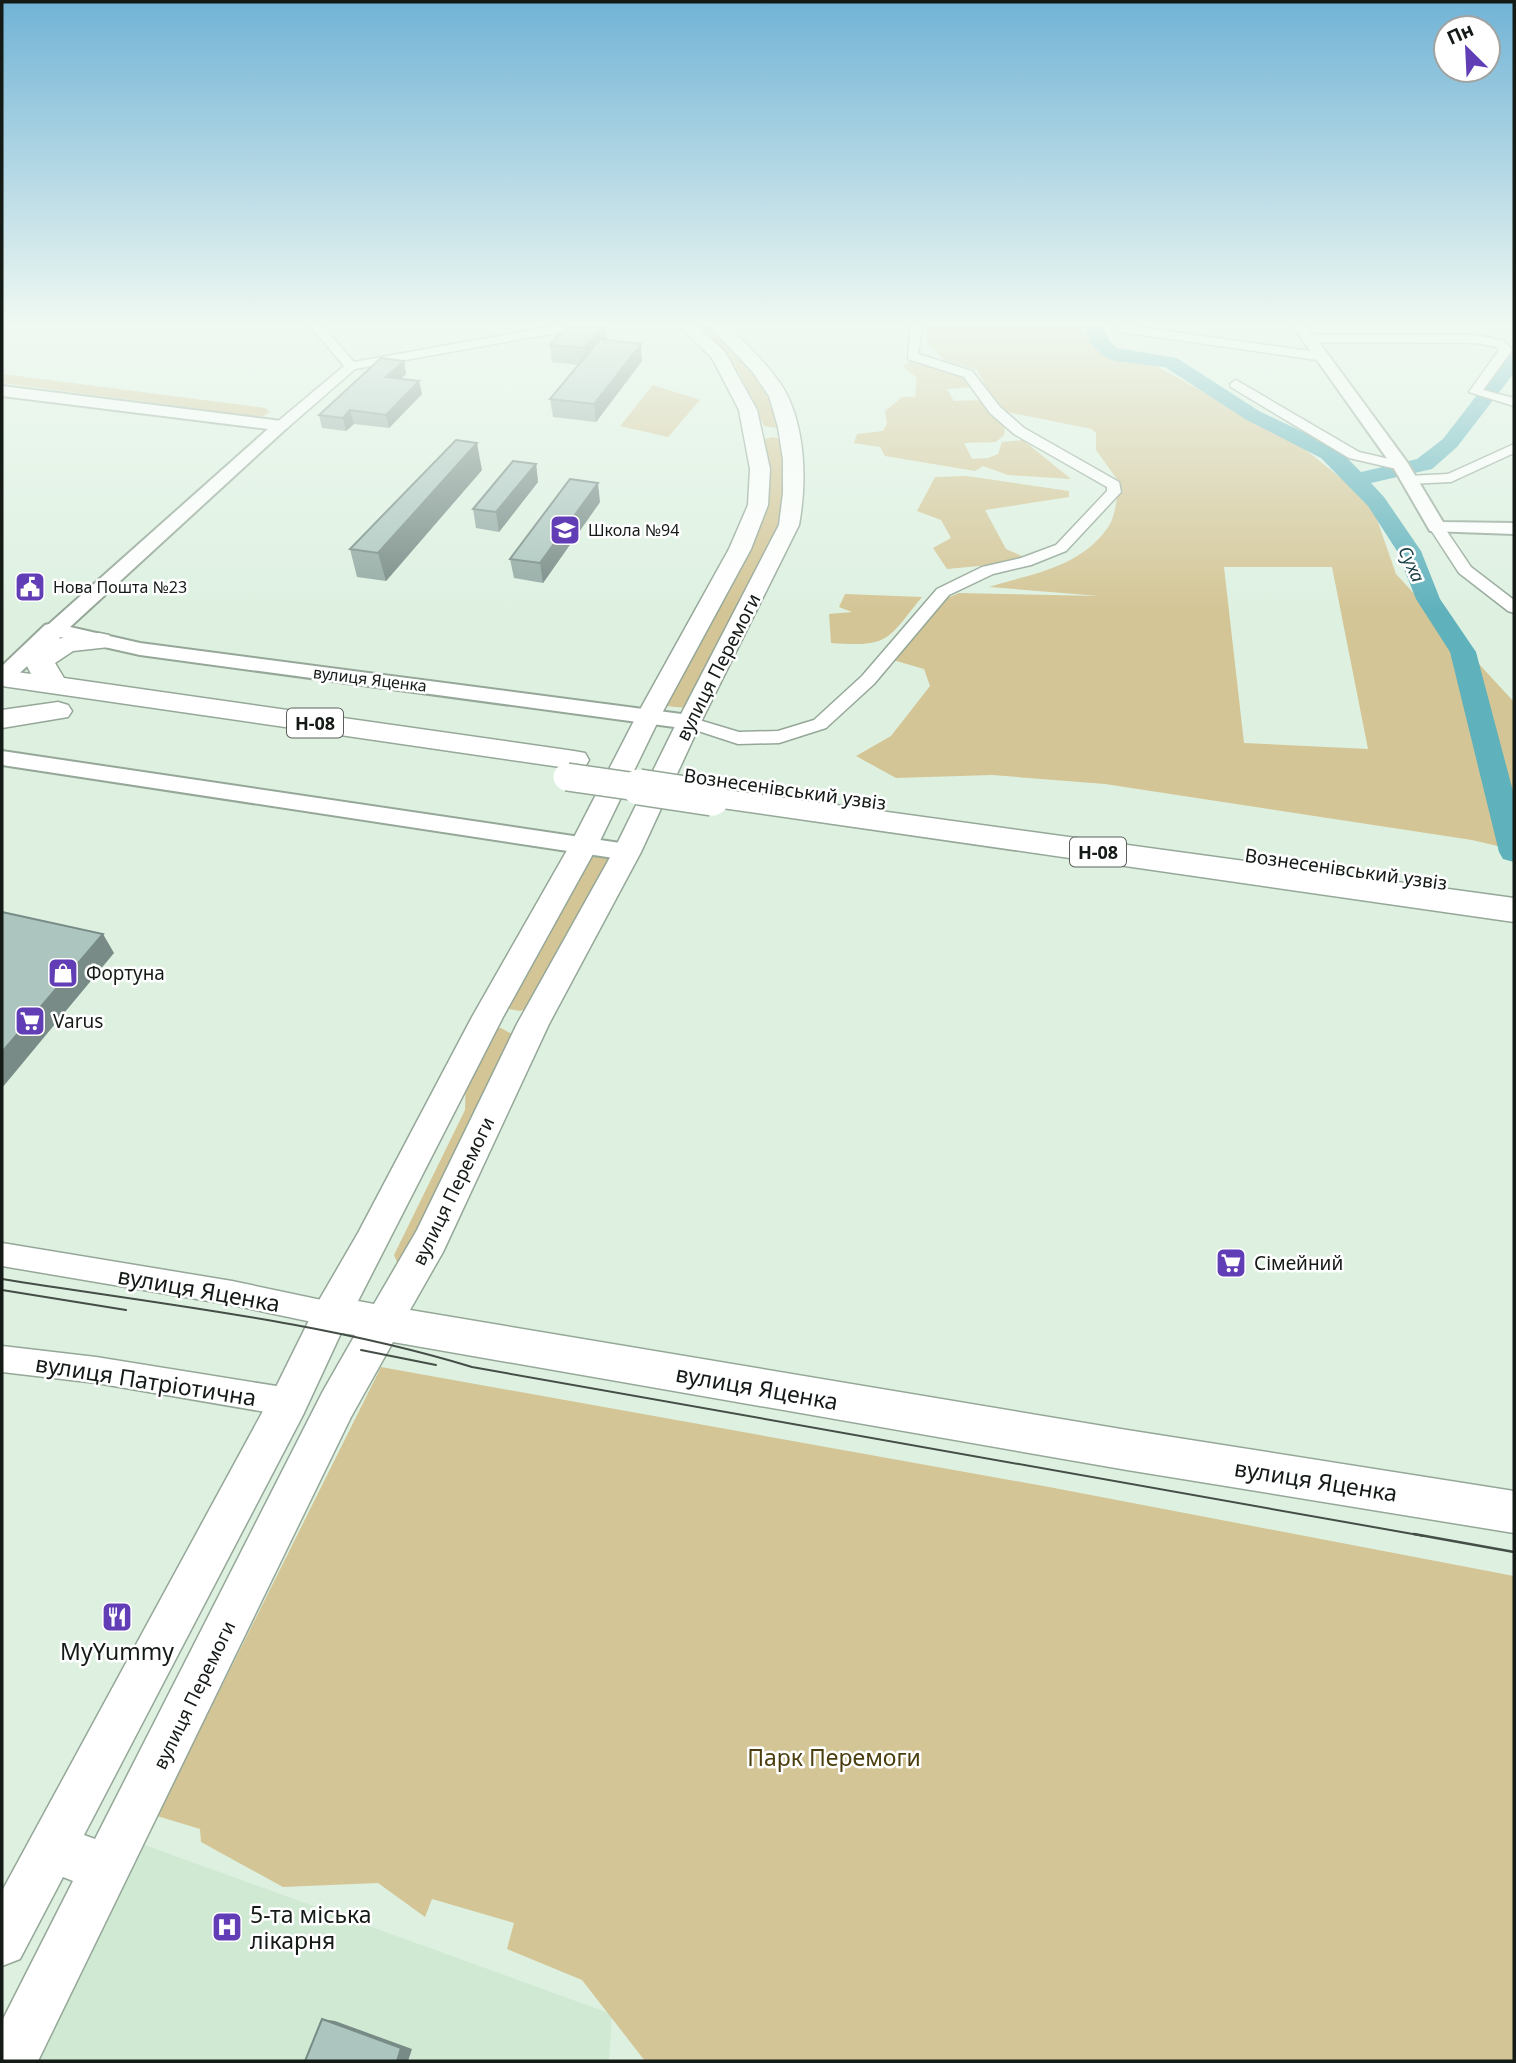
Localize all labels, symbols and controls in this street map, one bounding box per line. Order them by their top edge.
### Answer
north arrow [1432,14,1502,84]
text: Пн [1442,16,1478,51]
school or university icon: Школа №94 [548,513,582,547]
place label: Школа №94 [588,519,679,541]
water label: Суха [1393,542,1431,586]
public building icon: Нова Пошта №23 [13,570,47,604]
place label: Нова Пошта №23 [53,576,187,598]
street label: вулиця Перемоги [670,589,766,745]
street label: вулиця Яценка [312,661,428,697]
road number: Н-08 [287,708,343,738]
street label: Вознесенівський узвіз [682,762,888,816]
road number: Н-08 [1070,838,1126,866]
street label: Вознесенівський узвіз [1243,842,1449,896]
shop icon: Фортуна [46,956,80,990]
place label: Фортуна [86,960,165,986]
supermarket icon: Varus [13,1004,47,1038]
place label: Varus [53,1008,103,1034]
street label: вулиця Перемоги [406,1112,500,1270]
supermarket icon: Сімейний [1214,1246,1248,1280]
place label: Сімейний [1254,1250,1343,1276]
street label: вулиця Яценка [115,1259,283,1319]
street label: вулиця Патріотична [33,1347,259,1413]
street label: вулиця Яценка [673,1357,841,1417]
street label: вулиця Яценка [1232,1451,1400,1509]
restaurant icon: MyYummy [100,1600,134,1634]
street label: вулиця Перемоги [147,1616,241,1774]
place label: MyYummy [60,1635,174,1667]
park label: Парк Перемоги [747,1741,921,1773]
place label: 5-та міська лікарня [250,1898,372,1956]
hospital icon: 5-та міська лікарня [210,1910,244,1944]

